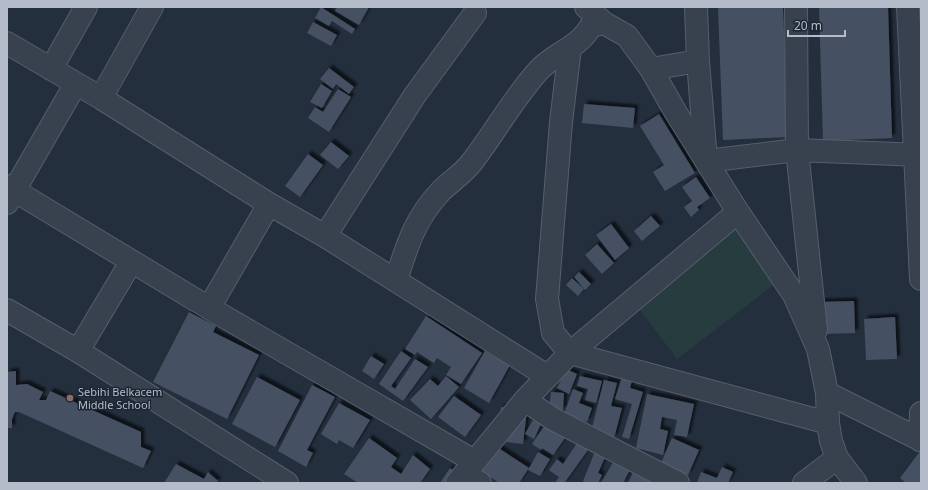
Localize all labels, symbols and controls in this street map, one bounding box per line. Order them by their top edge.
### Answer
scale bar [788,12,845,38]
text: 20 m [794,17,822,34]
place label: Sebihi Belkacem Middle School [78,384,162,412]
marker: Sebihi Belkacem Middle School [65,393,75,403]

